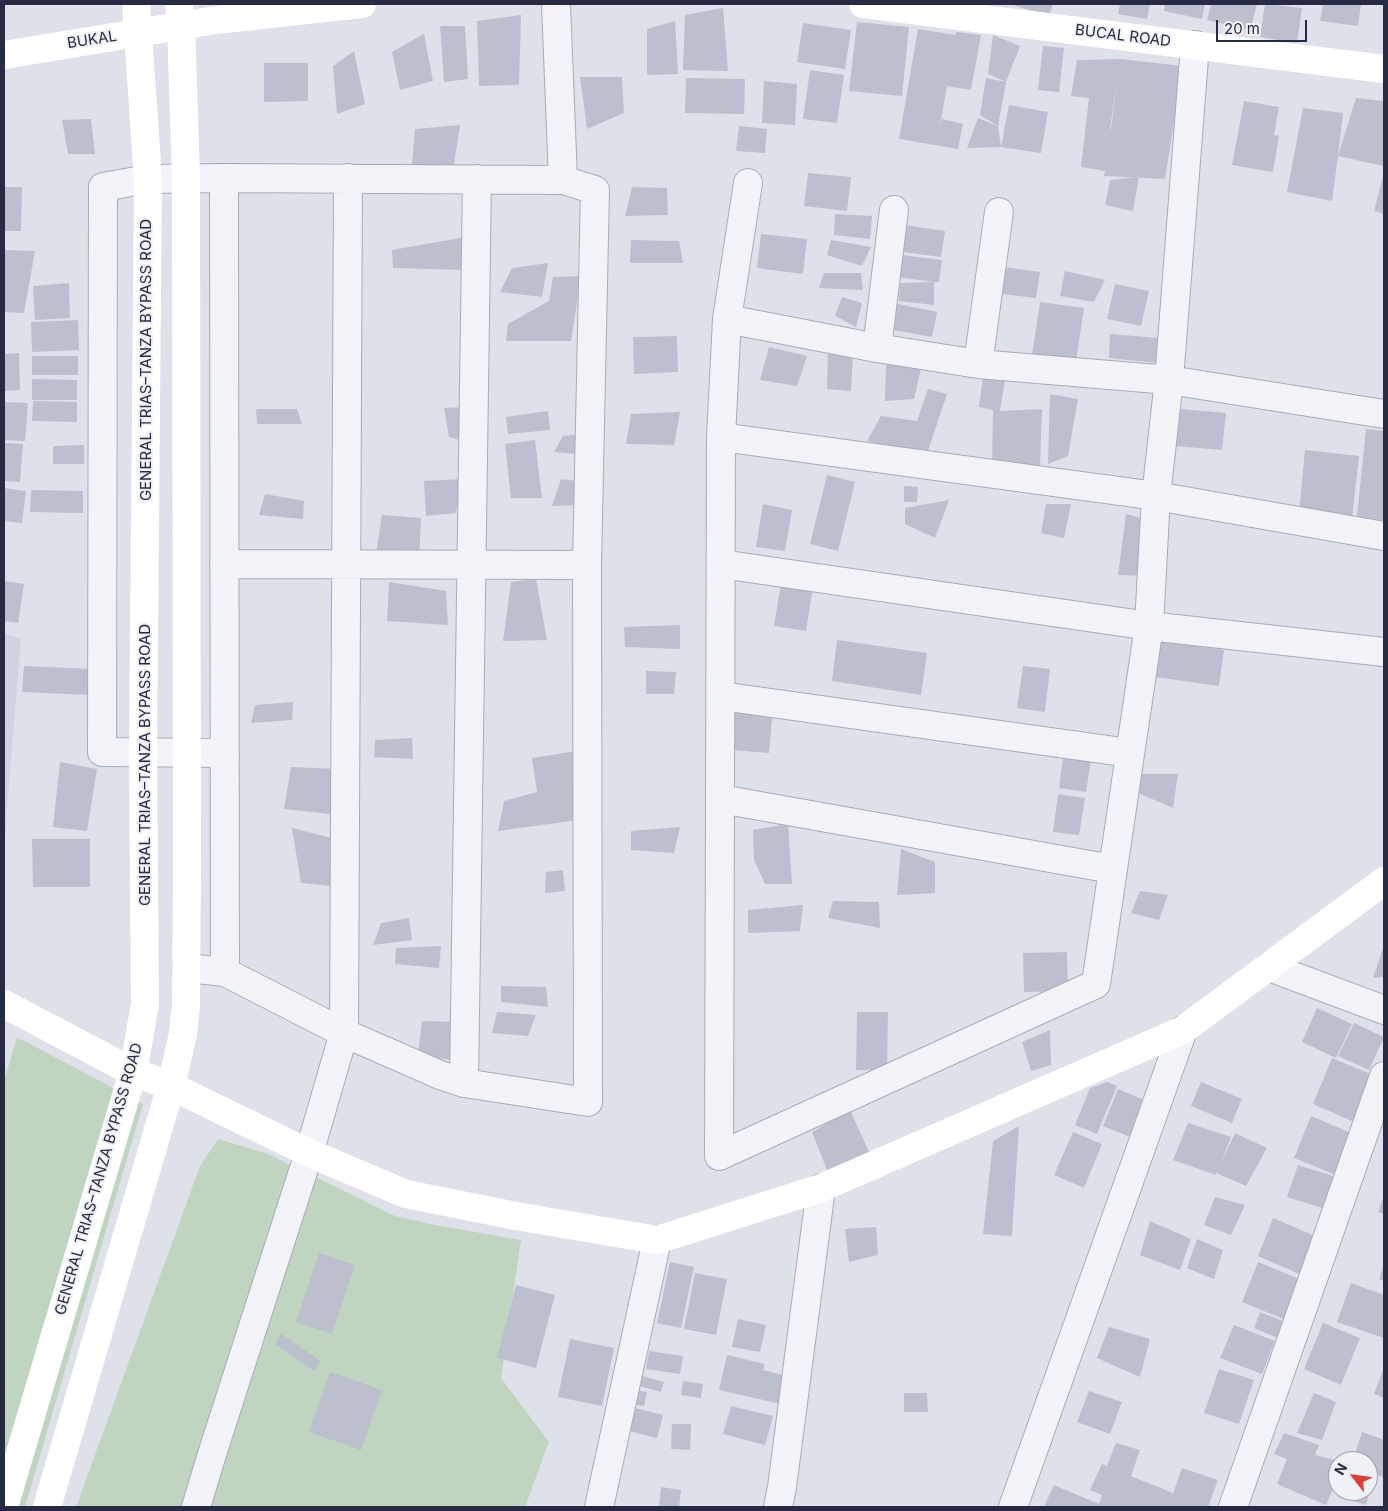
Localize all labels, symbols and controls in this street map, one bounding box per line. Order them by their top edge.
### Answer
scale bar [1218,10,1309,42]
text: 20 m [1224,19,1260,38]
street label: BUCAL ROAD [1074,21,1172,51]
street label: BUKAL [66,27,118,53]
street label: GENERAL TRIAS–TANZA BYPASS ROAD [137,219,155,501]
street label: GENERAL TRIAS–TANZA BYPASS ROAD [136,624,154,906]
street label: GENERAL TRIAS–TANZA BYPASS ROAD [51,1041,147,1317]
north arrow [1328,1451,1378,1501]
text: N [1330,1460,1350,1478]

